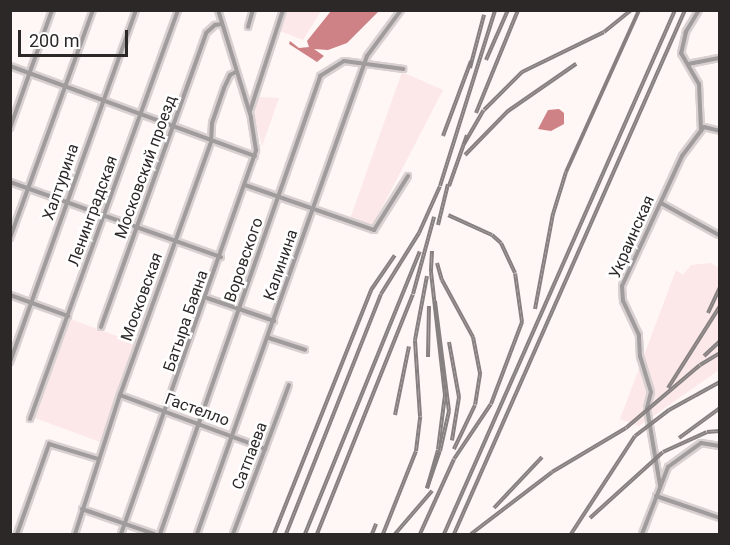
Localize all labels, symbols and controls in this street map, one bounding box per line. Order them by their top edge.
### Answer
scale bar [21,18,130,56]
text: 200 m [29,30,80,51]
street label: Московский проезд [111,93,181,241]
street label: Халтурина [39,141,83,223]
street label: Ленинградская [64,153,122,269]
street label: Украинская [605,193,659,281]
street label: Воровского [221,215,267,305]
street label: Калинина [260,227,302,303]
street label: Московская [117,250,167,344]
street label: Батыра Баяна [160,268,212,374]
street label: Гастелло [162,389,232,431]
street label: Сатпаева [228,419,272,493]

